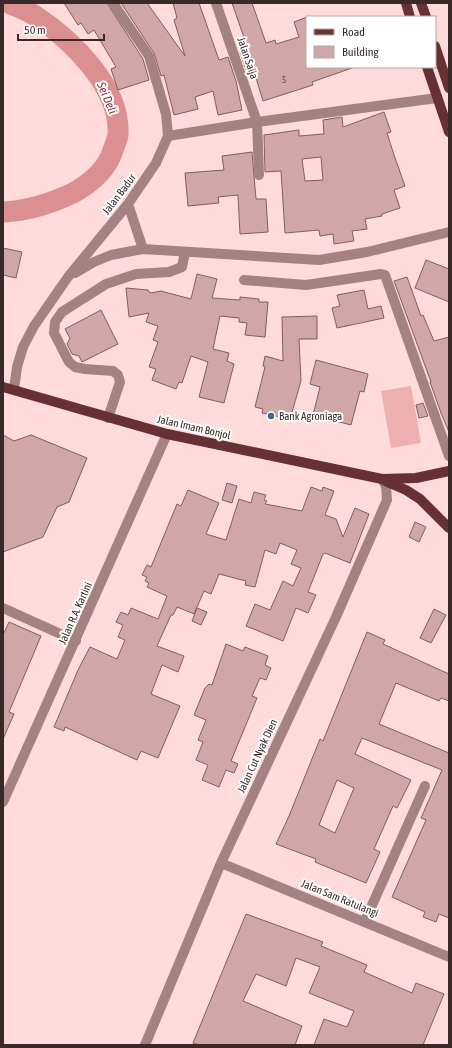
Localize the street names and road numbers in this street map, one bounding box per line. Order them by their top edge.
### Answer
street label: Jalan Saija [235,36,261,80]
street label: Jalan Badur [100,171,139,217]
street label: Jalan Imam Bonjol [156,413,232,441]
street label: Jalan R.A. Kartini [56,580,94,646]
street label: Jalan Cut Nyak Dien [235,717,279,795]
street label: Jalan Sam Ratulangi [300,877,380,919]

